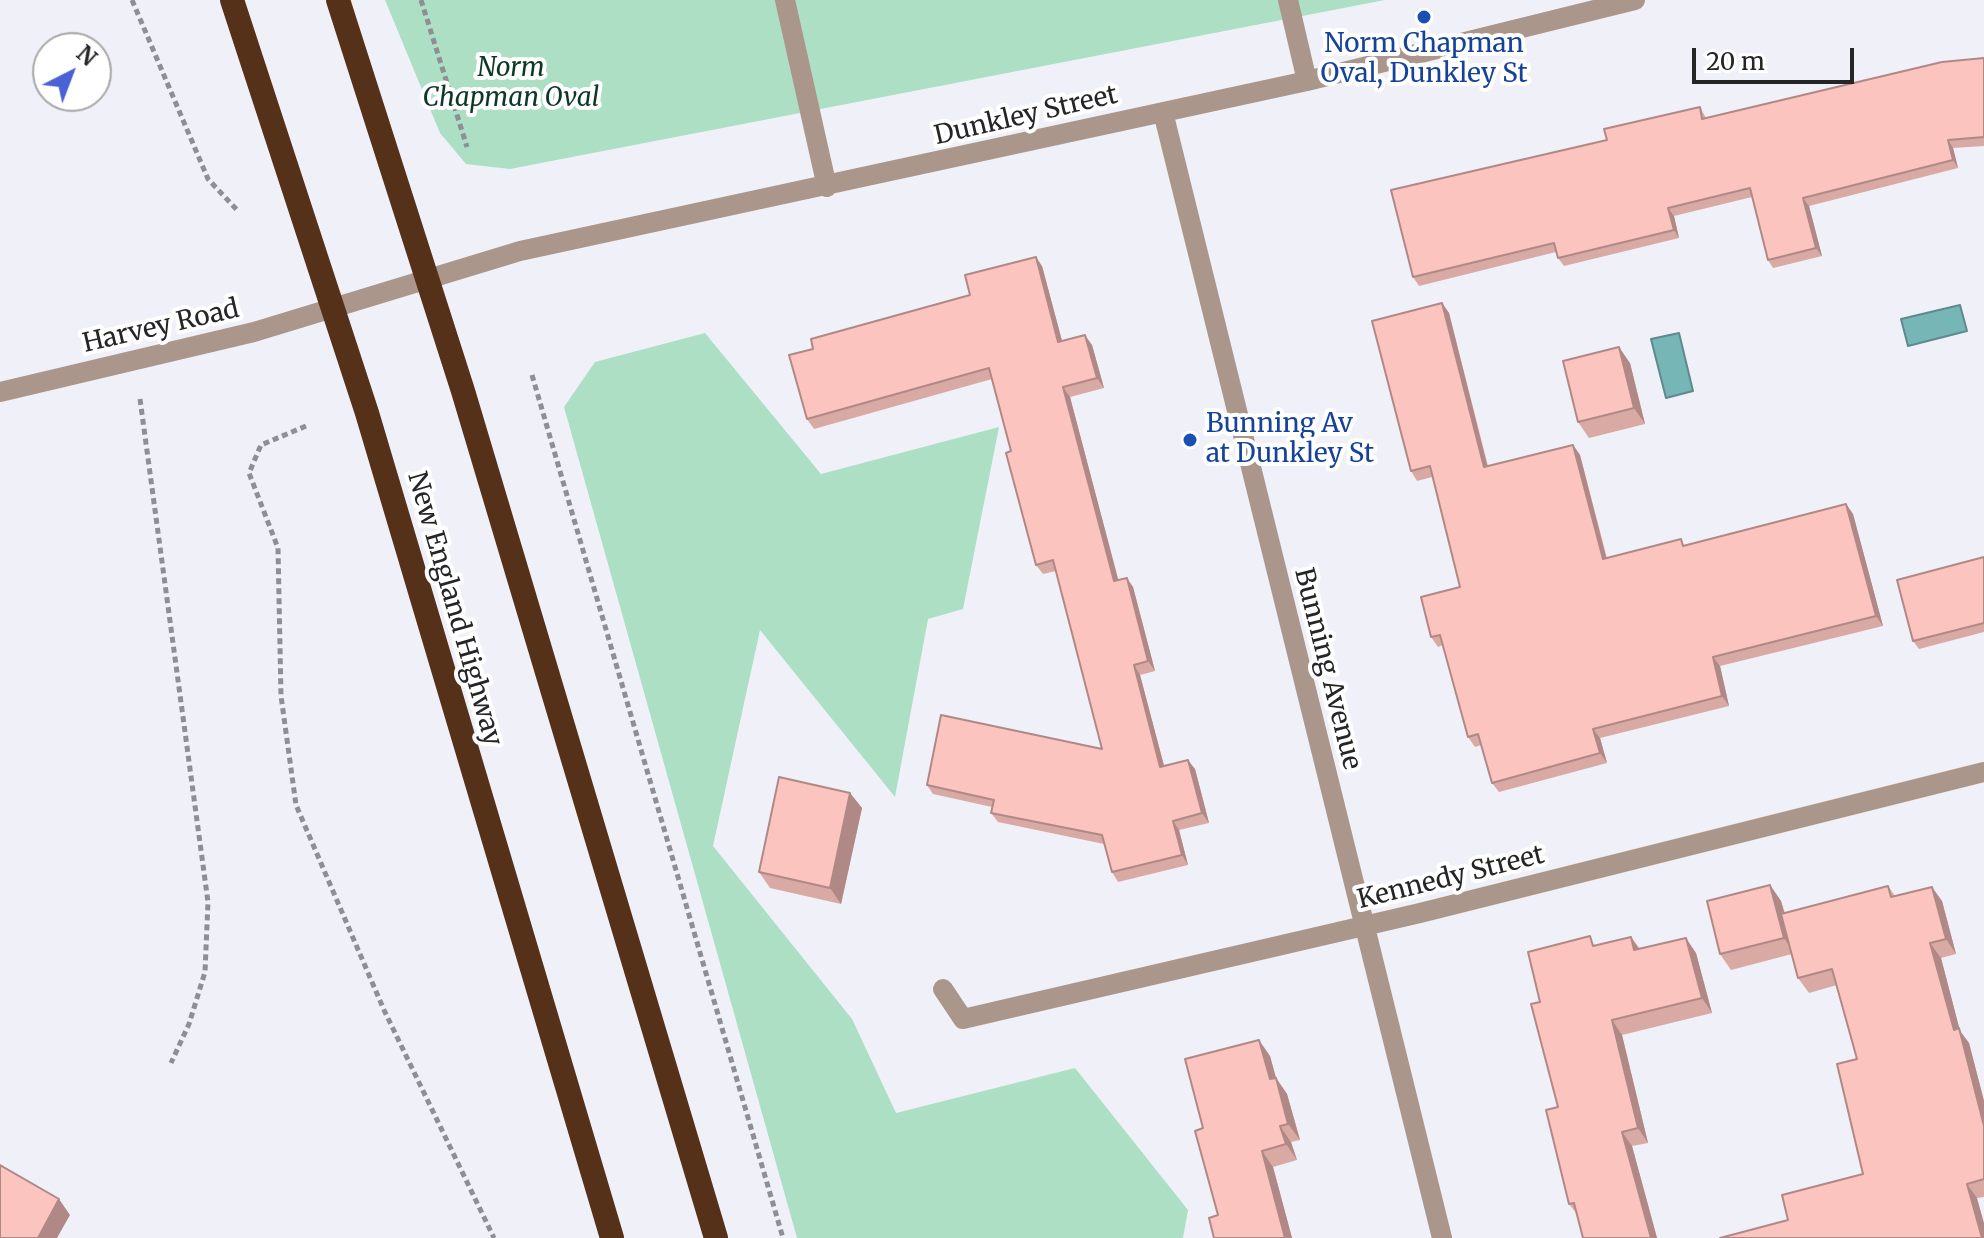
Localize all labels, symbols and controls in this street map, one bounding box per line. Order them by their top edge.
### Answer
marker: Norm Chapman Oval, Dunkley St [1415,8,1433,26]
place label: Norm Chapman Oval, Dunkley St [1320,29,1528,90]
north arrow [32,32,112,112]
scale bar [1696,32,1858,82]
text: N [71,39,103,72]
text: 20 m [1706,46,1765,77]
park label: Norm Chapman Oval [423,53,599,114]
street label: Dunkley Street [931,80,1121,152]
street label: Harvey Road [80,294,242,360]
place label: Bunning Av at Dunkley St [1206,409,1374,470]
marker: Bunning Av at Dunkley St [1181,431,1199,449]
street label: New England Highway [400,469,508,749]
street label: Bunning Avenue [1287,565,1367,773]
street label: Kennedy Street [1354,840,1548,916]

